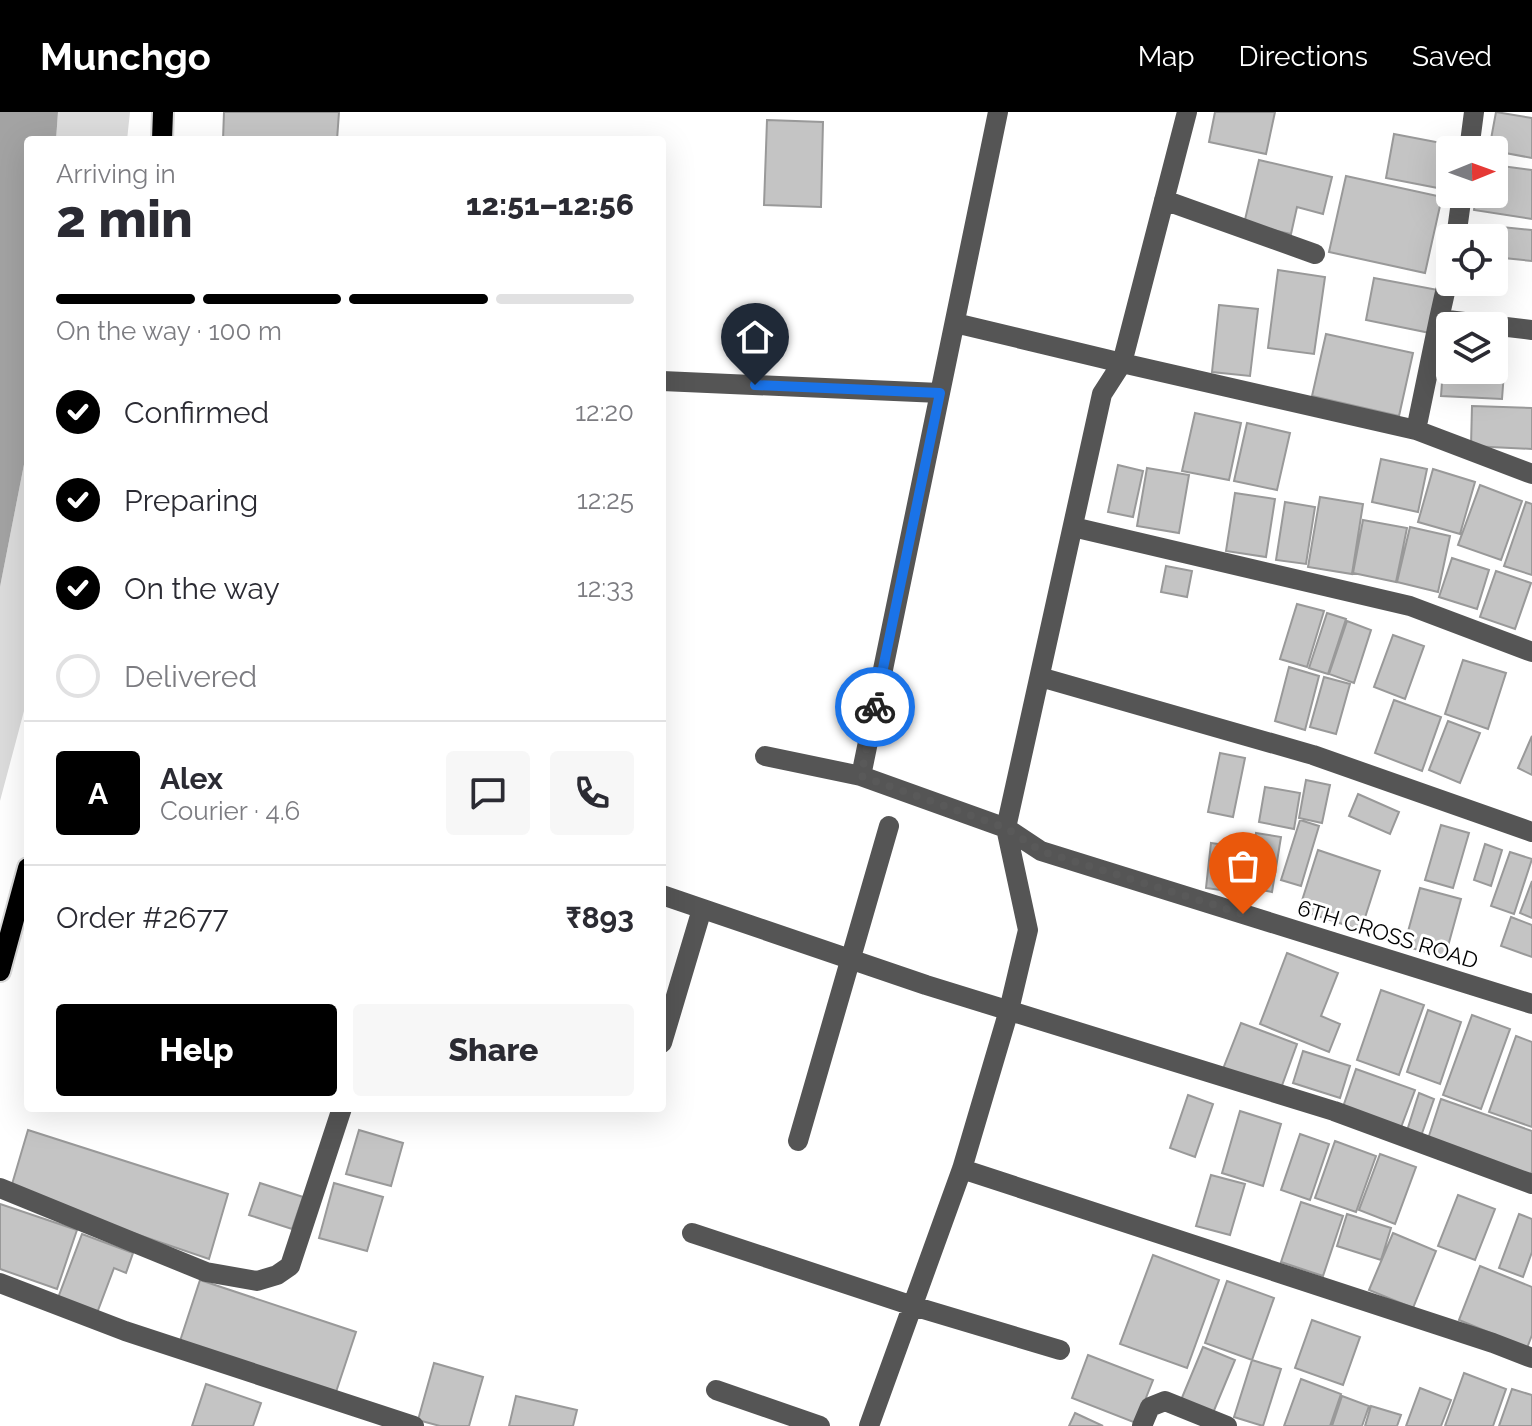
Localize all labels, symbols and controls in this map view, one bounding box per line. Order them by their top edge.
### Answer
text: Munchgo [40,34,211,79]
text: Map [1138,40,1195,73]
text: Directions [1239,40,1368,73]
text: Saved [1412,40,1492,73]
north arrow [1436,136,1508,208]
map controls [1436,136,1508,384]
text: Arriving in [56,159,176,189]
text: 12:51–12:56 [466,187,634,222]
text: 2 min [56,188,193,249]
button: locate [1436,224,1508,296]
pin [721,303,789,385]
button: layers [1436,312,1508,384]
icon: home [733,315,777,359]
text: On the way · 100 m [56,316,282,346]
icon: check [56,390,100,434]
text: Confirmed [124,395,269,430]
text: 12:20 [575,397,634,427]
icon: check [56,478,100,522]
text: Preparing [124,483,258,518]
text: 12:25 [577,485,634,515]
icon: check [56,566,100,610]
text: On the way [124,571,280,606]
text: 12:33 [577,573,634,603]
text: Delivered [124,659,257,694]
courier [835,667,915,747]
icon: bike [853,685,897,729]
button: chat [446,751,530,835]
button: phone [550,751,634,835]
text: Alex [160,761,223,796]
text: A [88,776,108,811]
text: Courier · 4.6 [160,796,300,826]
pin [1209,832,1277,914]
icon: bag [1221,844,1265,888]
street label: 6TH CROSS ROAD [1294,894,1482,974]
text: Order #2677 [56,900,229,935]
text: ₹893 [565,900,634,935]
button: Help [56,1004,337,1096]
button: Share [353,1004,634,1096]

